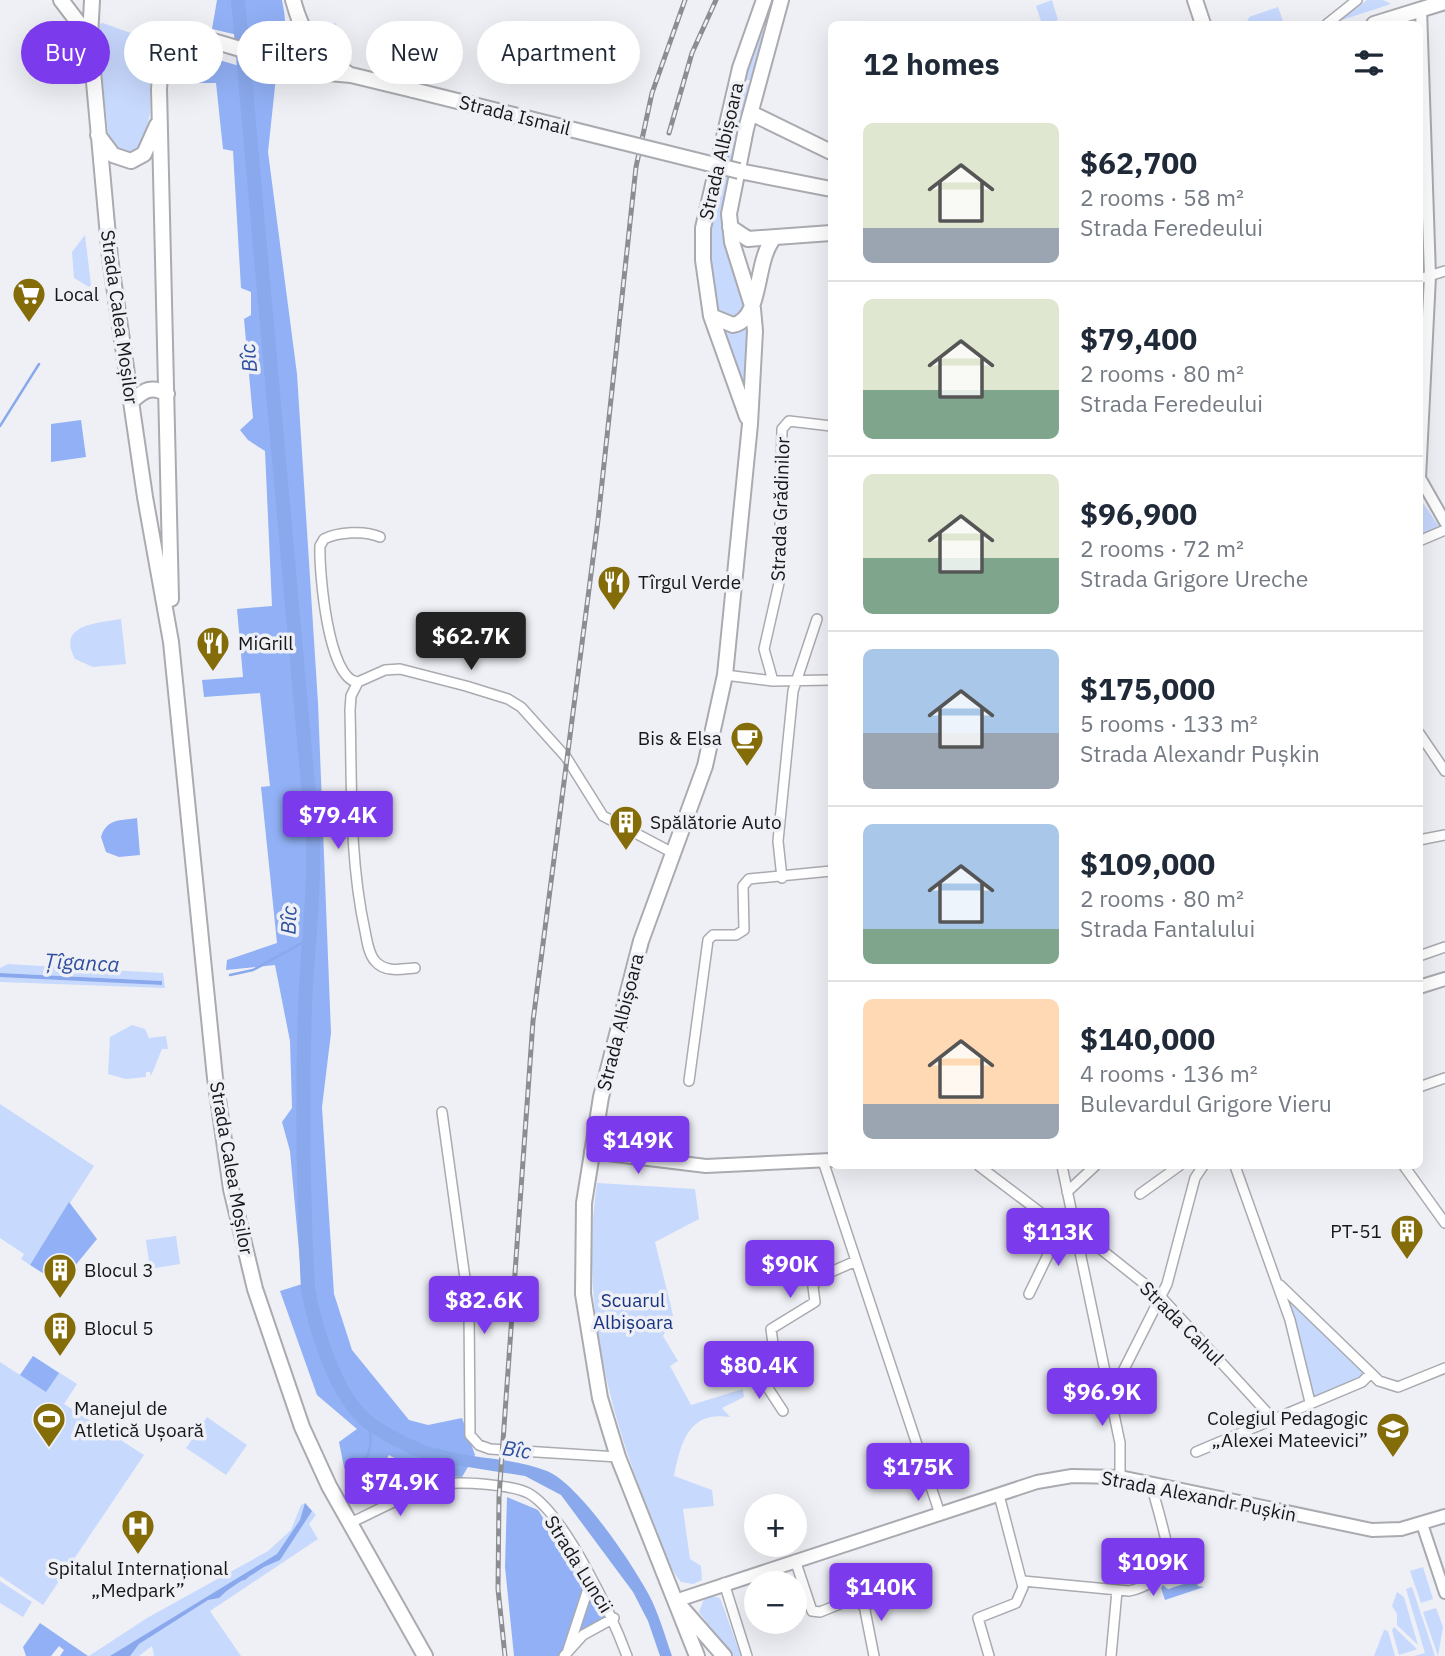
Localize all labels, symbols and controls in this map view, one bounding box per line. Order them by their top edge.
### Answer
chip: Buy [21,21,110,84]
chip: Rent [124,21,223,84]
chip: Filters [237,21,352,84]
chip: New [366,21,463,84]
chip: Apartment [477,21,640,84]
text: 12 homes [863,44,1000,83]
icon: filters [1350,44,1388,82]
street label: Strada Albișoara [693,80,749,222]
street label: Strada Ismail [457,90,573,140]
text: $62,700 [1080,143,1197,182]
icon: home [919,151,1003,235]
text: 2 rooms · 58 m² [1080,182,1244,212]
text: Strada Feredeului [1080,212,1263,242]
street label: Strada Calea Moșilor [96,228,144,406]
supermarket icon: Local [10,275,48,324]
place label: Local [54,282,99,306]
text: $79,400 [1080,319,1197,358]
icon: home [919,327,1003,411]
water label: Bîc [233,342,263,374]
text: 2 rooms · 80 m² [1080,358,1244,388]
text: Strada Feredeului [1080,388,1263,418]
street label: Strada Grădinilor [765,436,795,582]
text: $96,900 [1080,494,1197,533]
icon: home [919,502,1003,586]
text: 2 rooms · 72 m² [1080,533,1244,563]
restaurant icon: Tîrgul Verde [595,563,633,612]
text: Strada Grigore Ureche [1080,563,1308,593]
place label: Tîrgul Verde [638,570,741,594]
pin: $62.7K [414,612,528,672]
text: $62.7K [432,620,510,650]
restaurant icon: MiGrill [194,624,232,673]
place label: MiGrill [238,631,293,655]
text: $175,000 [1080,669,1215,708]
icon: home [919,677,1003,761]
text: 5 rooms · 133 m² [1080,708,1258,738]
cafe icon: Bis & Elsa [728,719,766,768]
place label: Bis & Elsa [638,726,722,750]
text: Strada Alexandr Pușkin [1080,738,1320,768]
pin: $79.4K [281,792,395,851]
text: $79.4K [299,799,377,829]
building icon: Spălătorie Auto [607,803,645,852]
place label: Spălătorie Auto [650,810,782,834]
text: $109,000 [1080,844,1215,883]
icon: home [919,852,1003,936]
text: 2 rooms · 80 m² [1080,883,1244,913]
water label: Bîc [274,905,302,935]
text: Strada Fantalului [1080,913,1255,943]
water label: Țîganca [44,946,120,978]
street label: Strada Albișoara [591,951,649,1093]
text: $140,000 [1080,1019,1215,1058]
icon: home [919,1027,1003,1111]
text: 4 rooms · 136 m² [1080,1058,1258,1088]
street label: Strada Calea Moșilor [205,1080,259,1256]
text: Bulevardul Grigore Vieru [1080,1088,1332,1118]
pin: $149K [589,1116,687,1176]
text: $149K [602,1124,674,1154]
pin: $113K [1009,1208,1107,1268]
building icon: PT-51 [1388,1212,1426,1261]
text: $113K [1022,1216,1094,1246]
place label: PT-51 [1330,1219,1382,1243]
pin: $90K [749,1240,831,1300]
text: $90K [761,1248,819,1278]
building icon: Blocul 3 [41,1251,79,1300]
place label: Blocul 3 [84,1258,154,1282]
pin: $82.6K [427,1276,541,1336]
street label: Strada Cahul [1135,1276,1229,1370]
text: $82.6K [445,1284,523,1314]
park label: Scuarul Albișoara [593,1288,673,1334]
building icon: Blocul 5 [41,1309,79,1358]
place label: Blocul 5 [84,1316,154,1340]
pin: $80.4K [702,1342,816,1401]
text: $80.4K [720,1349,798,1379]
pin: $96.9K [1045,1368,1159,1428]
text: $96.9K [1063,1376,1141,1406]
place label: Manejul de Atletică Ușoară [74,1396,204,1442]
sports icon: Manejul de Atletică Ușoară [30,1400,68,1449]
place label: Colegiul Pedagogic „Alexei Mateevici” [1207,1406,1368,1452]
school or university icon: Colegiul Pedagogic „Alexei Mateevici” [1374,1410,1412,1459]
water label: Bîc [501,1433,534,1465]
pin: $175K [869,1444,967,1503]
text: $175K [882,1451,954,1481]
pin: $74.9K [343,1458,457,1518]
street label: Strada Alexandr Pușkin [1099,1465,1299,1527]
text: $74.9K [361,1466,439,1496]
map controls [744,1494,807,1634]
button: + [744,1494,807,1557]
hospital icon: Spitalul Internațional „Medpark” [119,1507,157,1556]
street label: Strada Luncii [540,1511,618,1617]
pin: $109K [1104,1538,1202,1598]
text: $109K [1117,1546,1189,1576]
place label: Spitalul Internațional „Medpark” [48,1556,228,1602]
pin: $140K [832,1564,930,1623]
button: − [744,1571,807,1634]
text: $140K [845,1571,917,1601]

